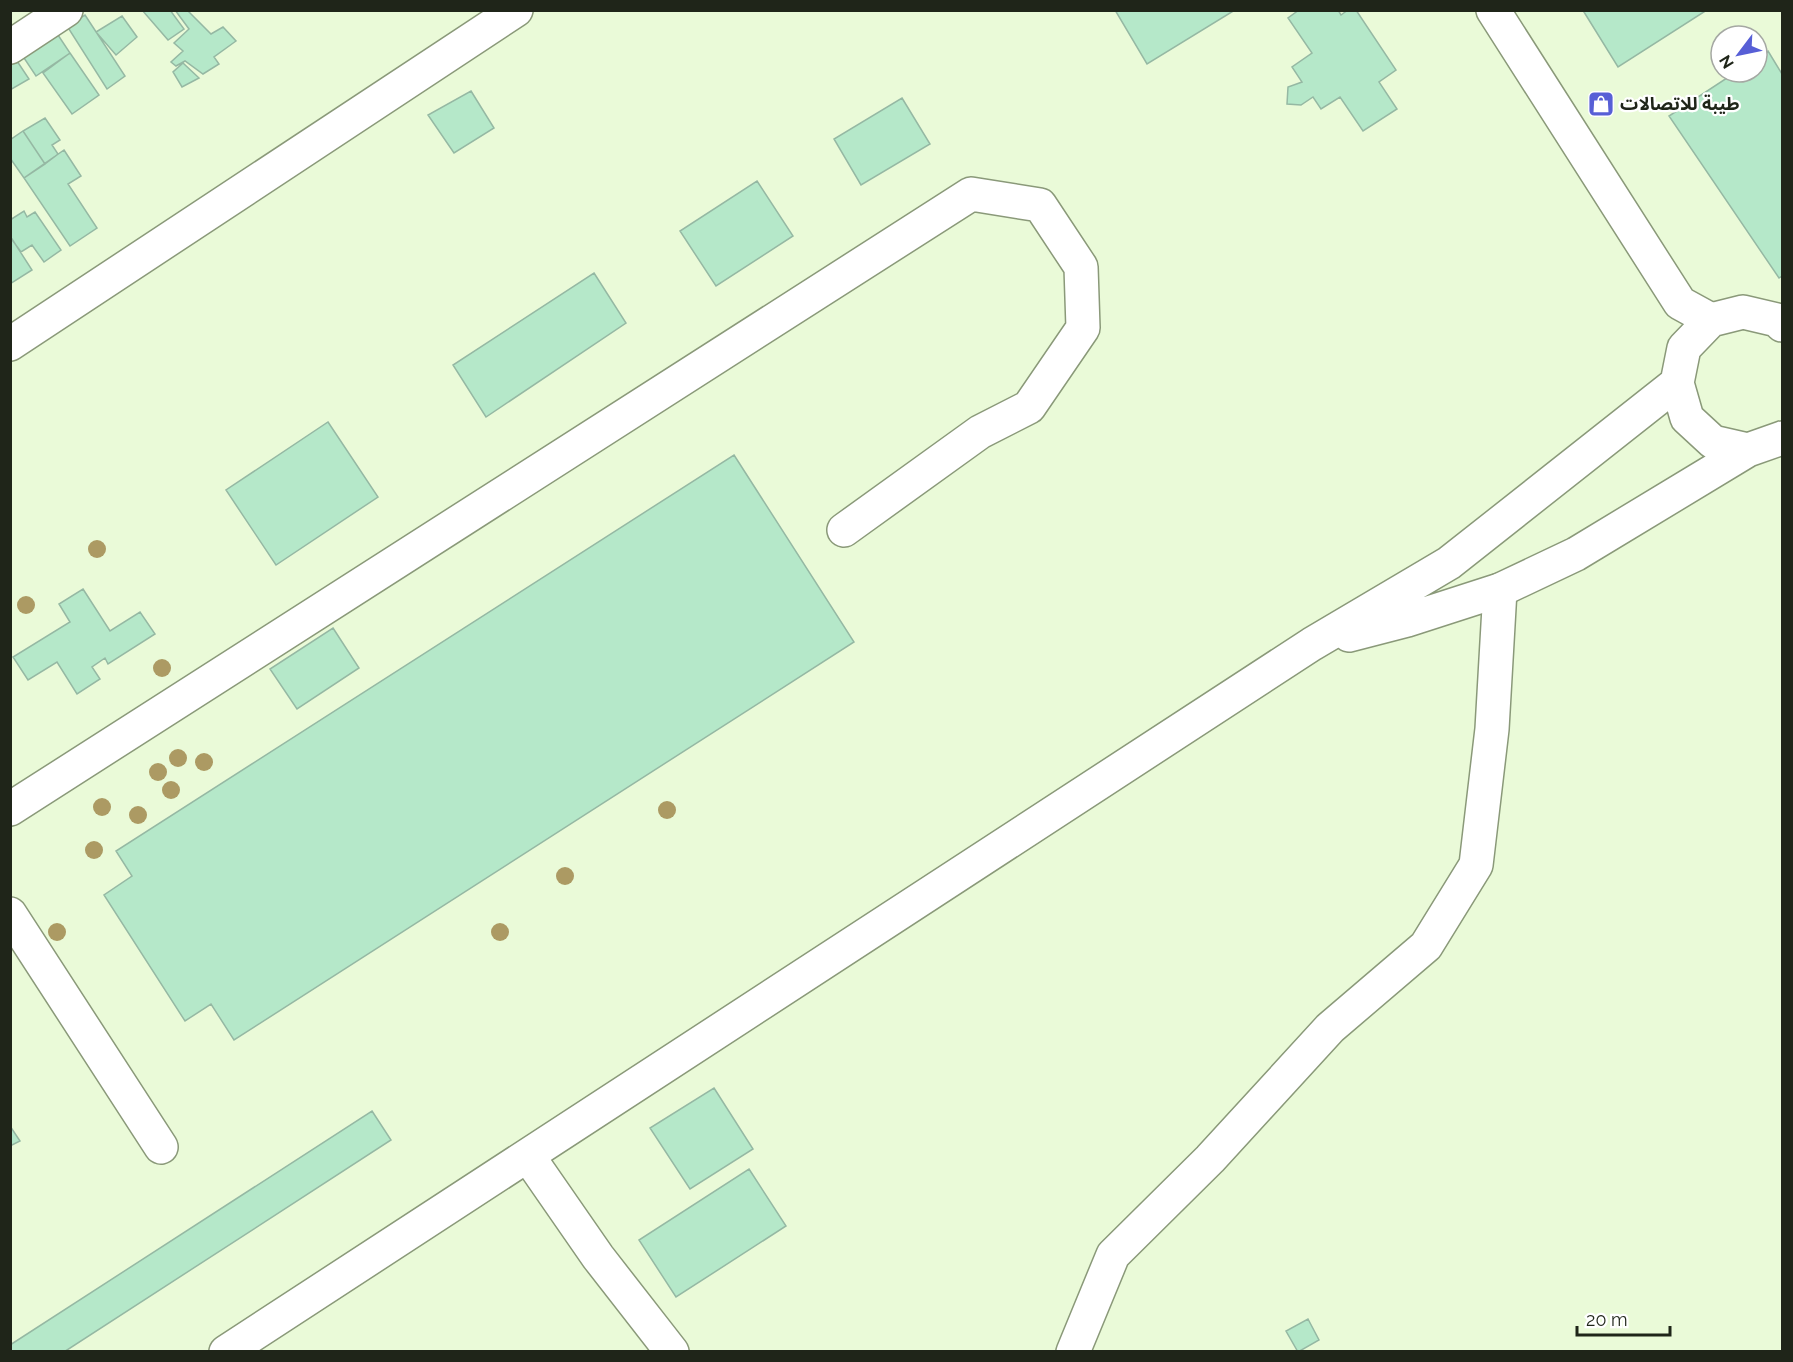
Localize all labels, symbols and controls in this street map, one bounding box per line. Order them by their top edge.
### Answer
north arrow [1709,24,1769,84]
text: N [1715,51,1738,72]
shop icon: طيبة للاتصالات [1586,89,1616,119]
place label: طيبة للاتصالات [1620,93,1740,114]
scale bar [1577,1299,1670,1337]
text: 20 m [1586,1309,1628,1330]

